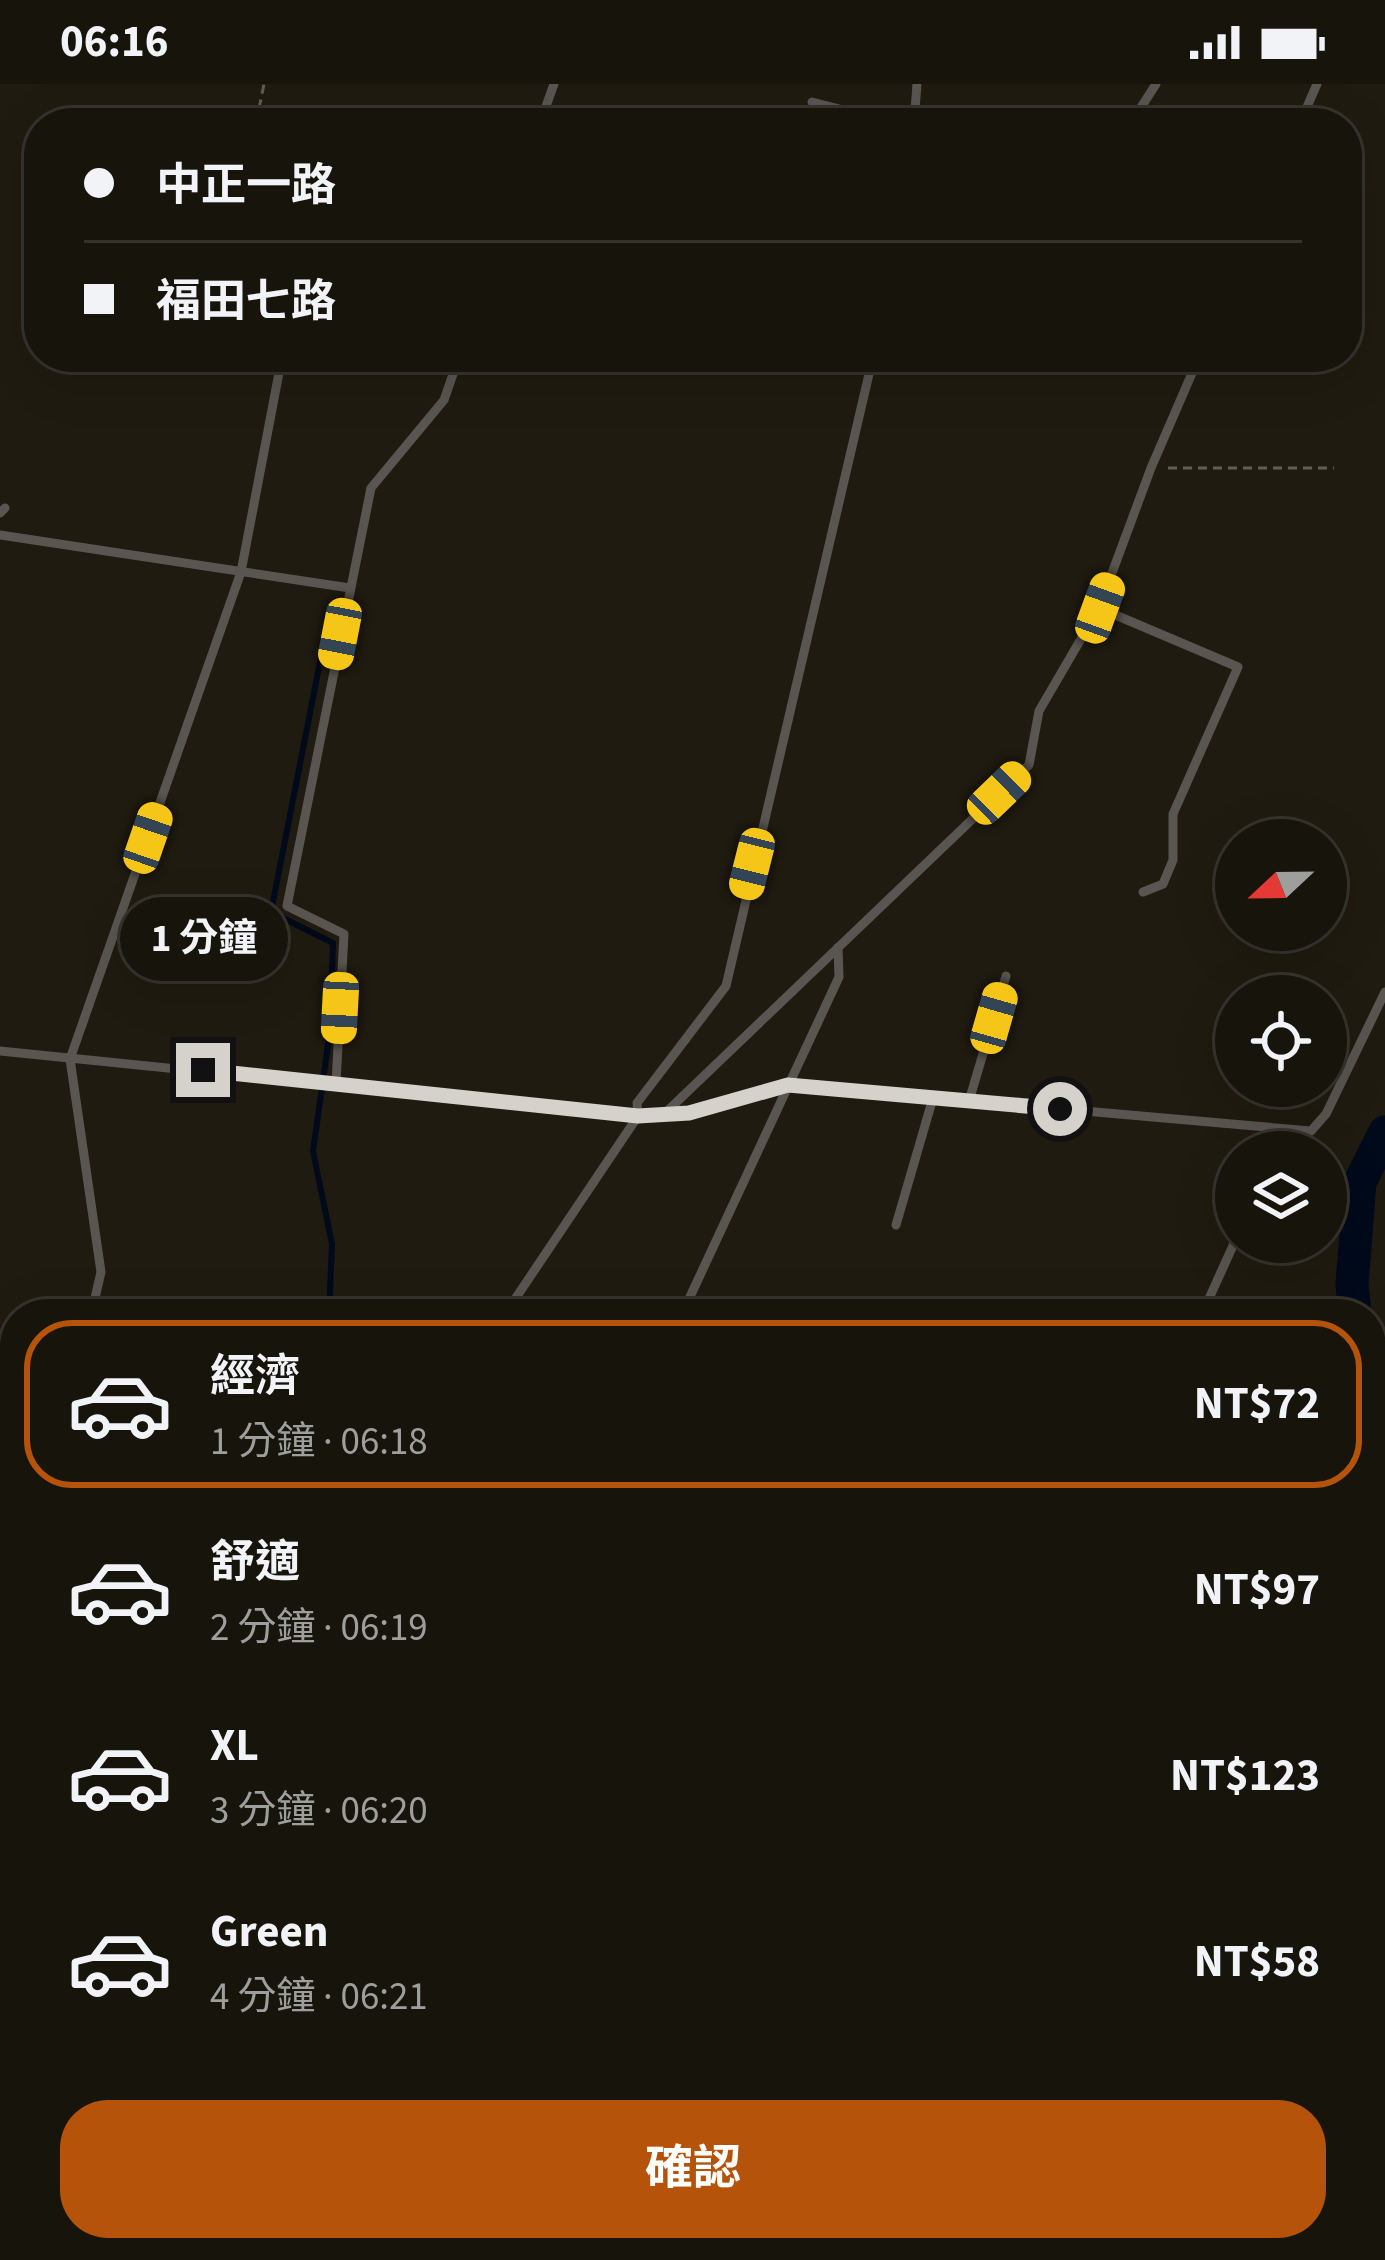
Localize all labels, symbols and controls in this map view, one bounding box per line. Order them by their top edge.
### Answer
text: 06:16 [60,10,169,74]
text: 中正一路 [156,154,336,218]
text: 福田七路 [156,270,336,334]
car [1071,568,1129,648]
car [315,595,365,673]
car [961,755,1037,831]
car [119,798,177,878]
north arrow [1215,819,1347,951]
map controls [1215,819,1347,1263]
car [726,825,778,903]
callout: 1 分鐘 [119,896,287,980]
text: 1 分鐘 [151,911,257,967]
car [320,971,360,1045]
button: locate [1215,975,1347,1107]
car [967,978,1021,1058]
route end [176,1043,230,1097]
route start [1033,1082,1087,1136]
button: layers [1215,1131,1347,1263]
text: 經濟 [210,1345,300,1409]
icon: car [66,1350,174,1458]
text: NT$72 [1194,1372,1320,1436]
text: 1 分鐘 · 06:18 [210,1414,428,1470]
text: 舒適 [210,1531,300,1595]
icon: car [66,1536,174,1644]
text: NT$97 [1194,1558,1320,1622]
text: 2 分鐘 · 06:19 [210,1600,428,1656]
text: XL [210,1714,259,1778]
icon: car [66,1722,174,1830]
text: NT$123 [1170,1744,1320,1808]
text: 3 分鐘 · 06:20 [210,1783,428,1839]
text: Green [210,1900,329,1964]
icon: car [66,1908,174,2016]
text: NT$58 [1194,1930,1320,1994]
text: 4 分鐘 · 06:21 [210,1969,428,2025]
button: 確認 [60,2100,1326,2238]

